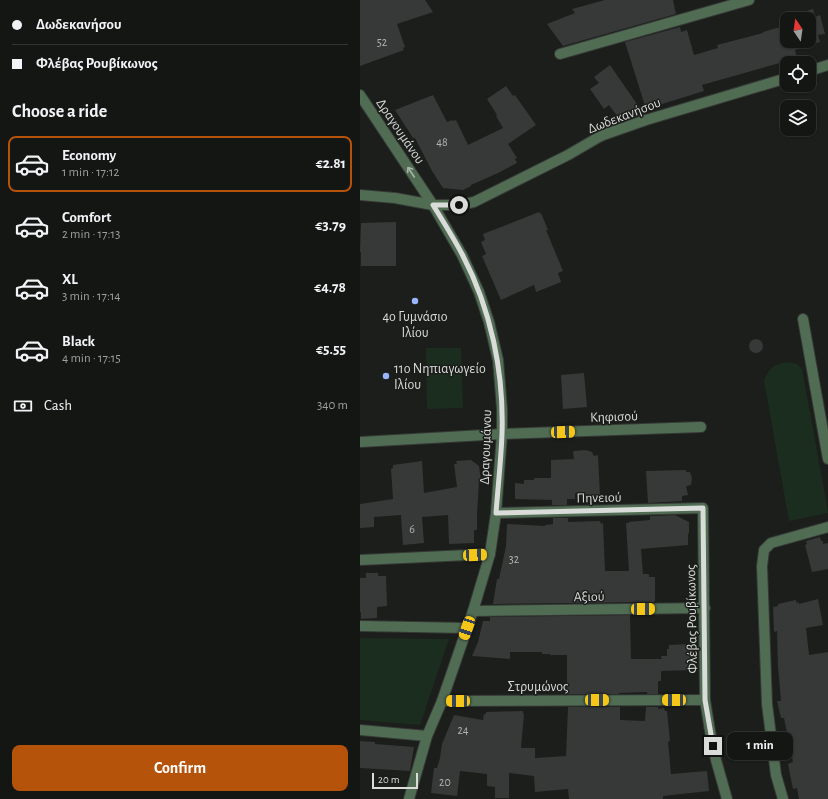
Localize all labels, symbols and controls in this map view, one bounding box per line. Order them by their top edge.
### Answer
north arrow [780,12,816,48]
map controls [780,12,816,136]
text: Δωδεκανήσου [36,17,121,32]
house number: 52 [377,36,388,48]
text: Φλέβας Ρουβίκωνος [36,56,158,71]
button: locate [780,56,816,92]
street label: Δραγουμάνου [373,96,427,167]
street label: Δωδεκανήσου [586,96,663,136]
button: layers [780,100,816,136]
text: Choose a ride [12,103,107,121]
house number: 48 [436,136,448,148]
icon: car [14,146,50,182]
text: Economy [62,148,116,163]
text: €2.81 [316,156,346,171]
text: 1 min · 17:12 [62,166,119,179]
one-way arrow [407,167,415,178]
route start [450,196,468,214]
icon: car [14,208,50,244]
text: Comfort [62,210,111,225]
text: €3.79 [315,218,346,233]
text: 2 min · 17:13 [62,228,120,241]
icon: car [14,270,50,306]
text: XL [62,272,78,287]
text: €4.78 [314,280,346,295]
text: 3 min · 17:14 [62,290,121,303]
marker: 4ο Γυμνάσιο Ιλίου [410,296,420,306]
place label: 4ο Γυμνάσιο Ιλίου [382,310,448,340]
icon: car [14,332,50,368]
text: Black [62,334,95,349]
text: €5.55 [316,342,346,357]
text: 4 min · 17:15 [62,352,121,365]
place label: 11ο Νηπιαγωγείο Ιλίου [394,362,486,392]
marker: 11ο Νηπιαγωγείο Ιλίου [381,371,391,381]
icon: cash [12,395,34,417]
text: Cash [44,398,72,413]
text: 340 m [317,399,348,412]
street label: Δραγουμάνου [478,409,494,485]
street label: Κηφισού [590,409,638,425]
car [551,426,575,438]
street label: Πηνειού [576,491,622,505]
house number: 6 [409,523,415,535]
car [463,548,487,562]
house number: 32 [509,553,520,565]
street label: Φλέβας Ρουβίκωνος [684,564,700,674]
street label: Αξιού [573,590,605,604]
car [631,603,655,615]
car [457,615,477,641]
street label: Στρυμώνος [508,680,569,694]
car [585,694,609,706]
car [662,694,686,706]
car [446,695,470,707]
house number: 24 [457,724,469,736]
callout: 1 min [727,732,793,760]
route end [704,737,722,755]
text: 1 min [746,739,774,752]
button: Confirm [12,745,348,791]
scale bar [372,771,418,790]
text: 20 m [378,774,399,785]
house number: 20 [439,776,451,788]

